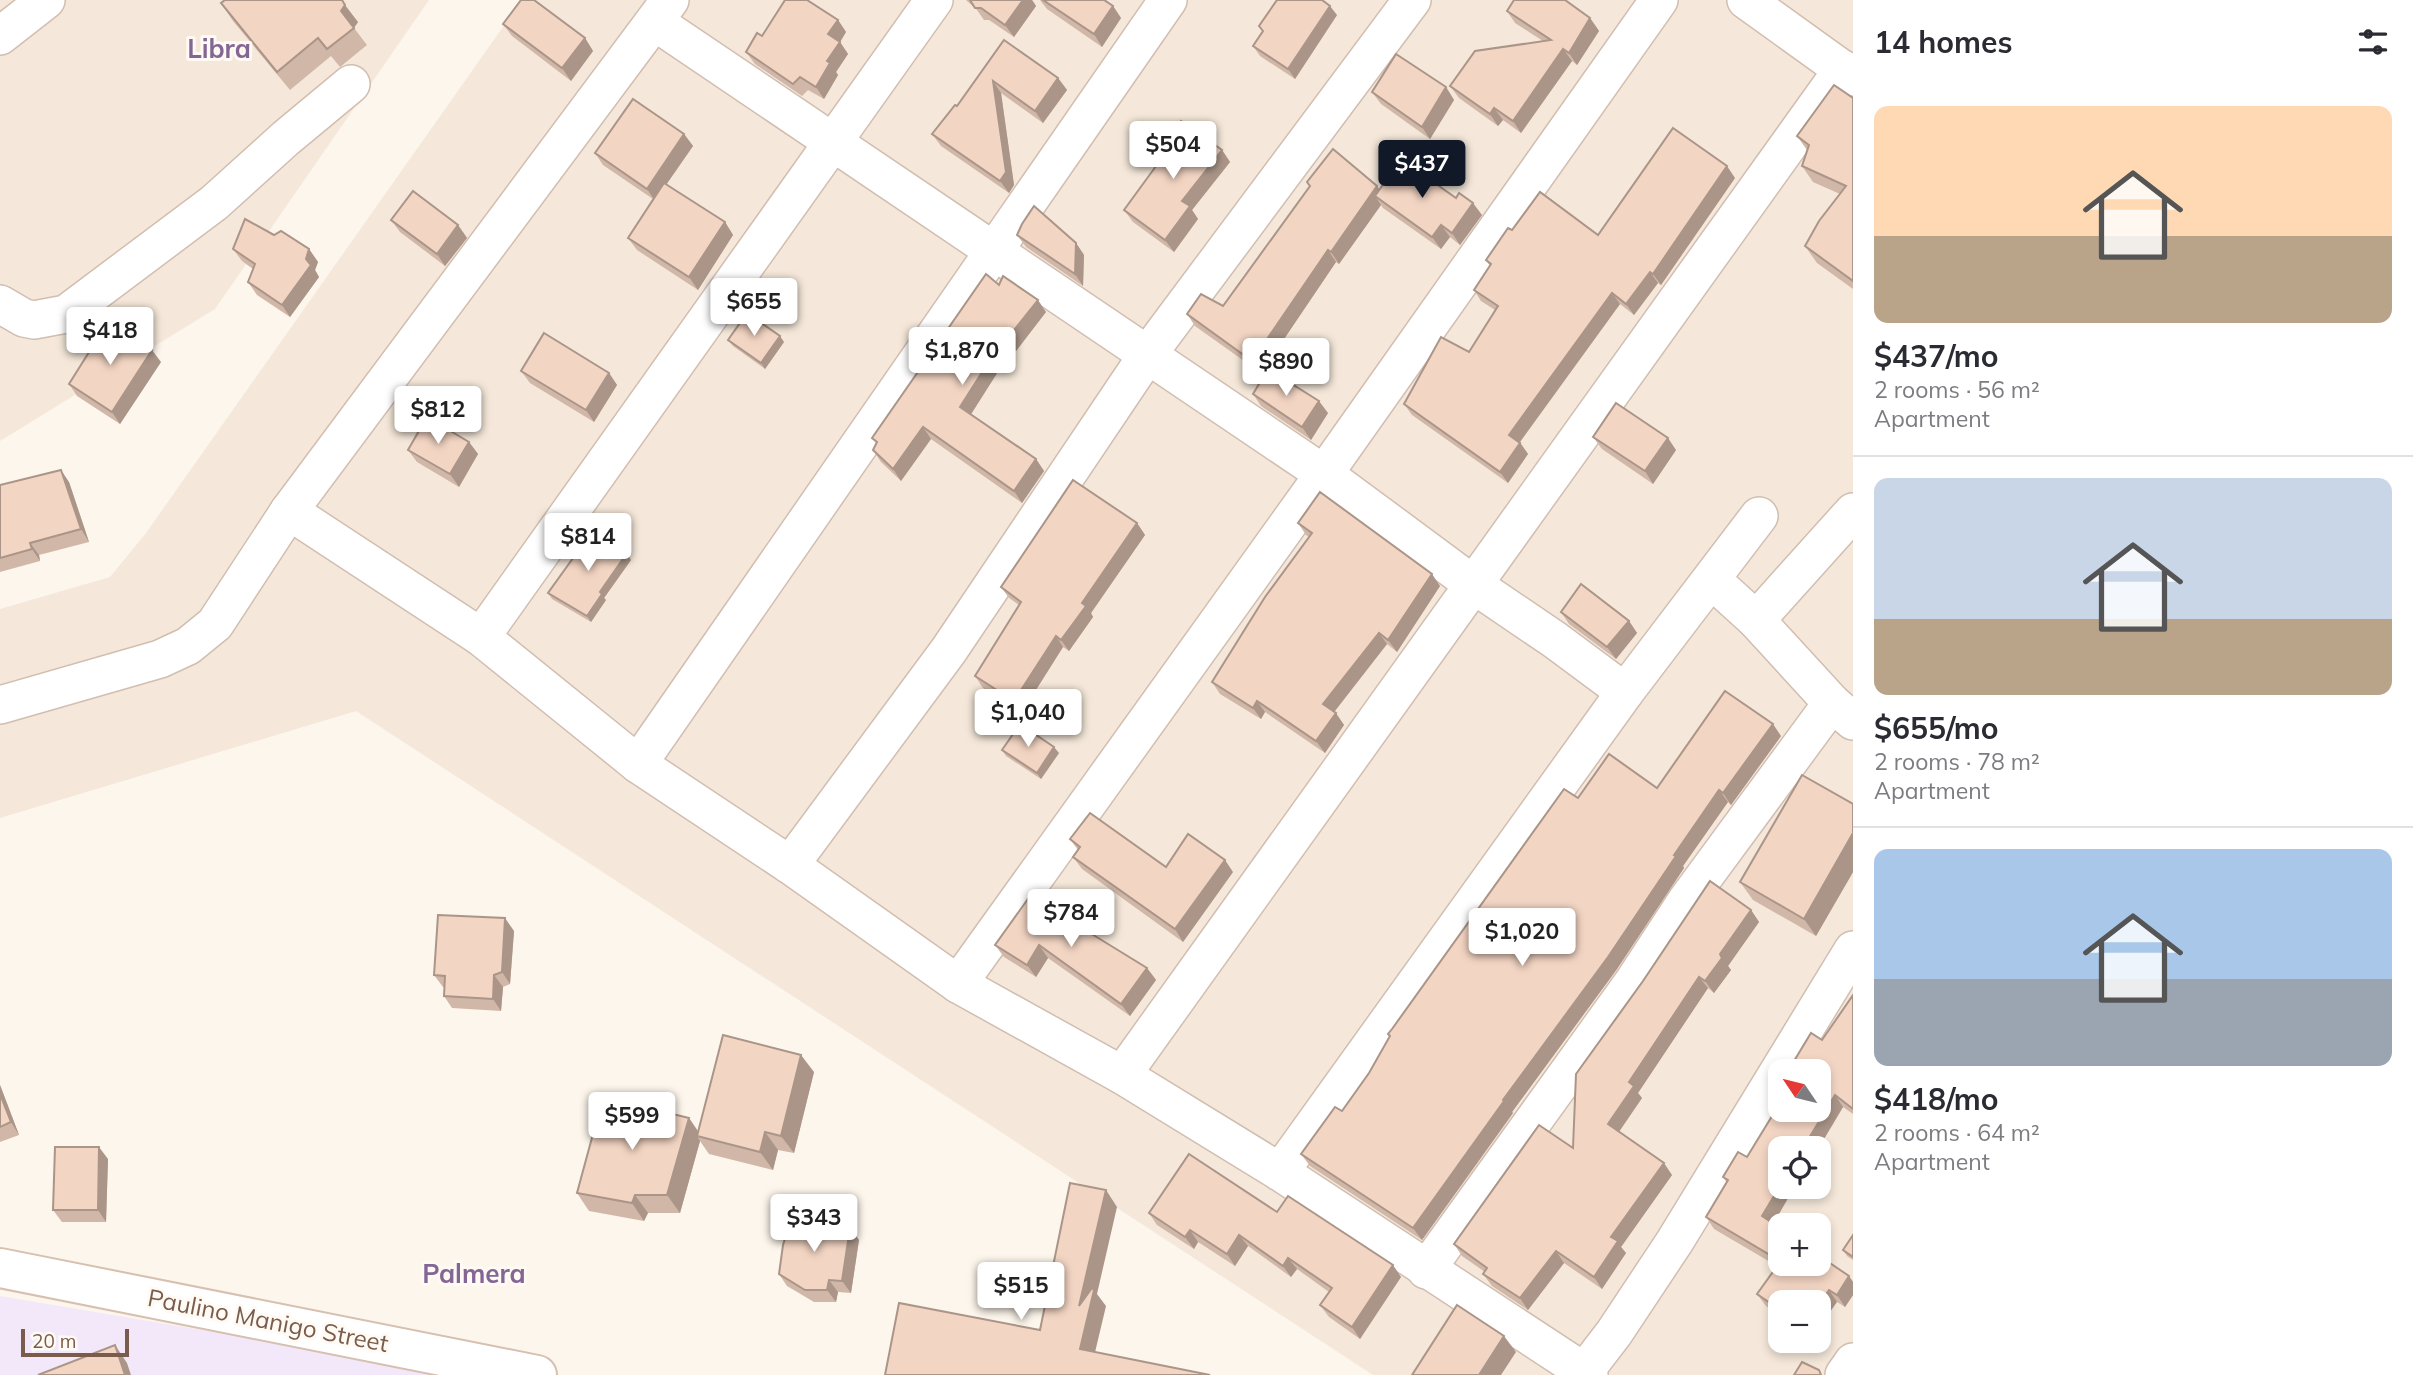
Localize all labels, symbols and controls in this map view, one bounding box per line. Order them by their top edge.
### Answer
text: 14 homes [1874,23,2013,61]
icon: filters [2354,23,2392,61]
district label: Libra [187,32,251,65]
pin: $504 [1132,122,1214,181]
text: $504 [1145,129,1201,158]
pin: $437 [1381,140,1463,200]
text: $437 [1394,148,1450,177]
icon: home [2070,152,2196,278]
pin: $655 [713,278,795,338]
text: $655 [726,286,782,315]
pin: $418 [69,308,151,367]
text: $418 [82,315,138,344]
pin: $1,870 [905,328,1019,387]
text: $1,870 [925,335,999,364]
text: $437/mo [1874,337,1998,375]
pin: $890 [1245,338,1327,398]
text: $890 [1258,346,1314,375]
text: 2 rooms · 56 m² [1874,375,2040,404]
pin: $812 [397,386,479,446]
text: $812 [410,394,466,423]
text: Apartment [1874,404,1990,433]
pin: $814 [547,514,629,573]
text: $814 [560,521,616,550]
icon: home [2070,524,2196,650]
pin: $1,040 [971,690,1085,749]
text: $1,040 [991,697,1065,726]
text: $655/mo [1874,709,1998,747]
text: 2 rooms · 78 m² [1874,747,2040,776]
text: Apartment [1874,776,1990,805]
pin: $784 [1030,890,1112,949]
icon: home [2070,895,2196,1021]
text: $784 [1043,897,1099,926]
pin: $1,020 [1465,908,1579,968]
text: $1,020 [1485,916,1559,945]
north arrow [1768,1059,1830,1122]
map controls [1768,1059,1831,1353]
text: $418/mo [1874,1080,1998,1118]
pin: $599 [591,1092,673,1152]
text: $599 [604,1100,660,1129]
text: 2 rooms · 64 m² [1874,1118,2040,1147]
button: locate [1768,1136,1831,1199]
text: Apartment [1874,1147,1990,1176]
pin: $343 [773,1194,855,1254]
text: $343 [786,1202,842,1231]
button: + [1768,1213,1831,1276]
district label: Palmera [422,1257,526,1290]
pin: $515 [980,1262,1062,1322]
text: $515 [993,1270,1049,1299]
street label: Paulino Manigo Street [145,1282,391,1358]
button: − [1768,1290,1831,1353]
scale bar [21,1326,130,1358]
text: 20 m [32,1329,76,1353]

